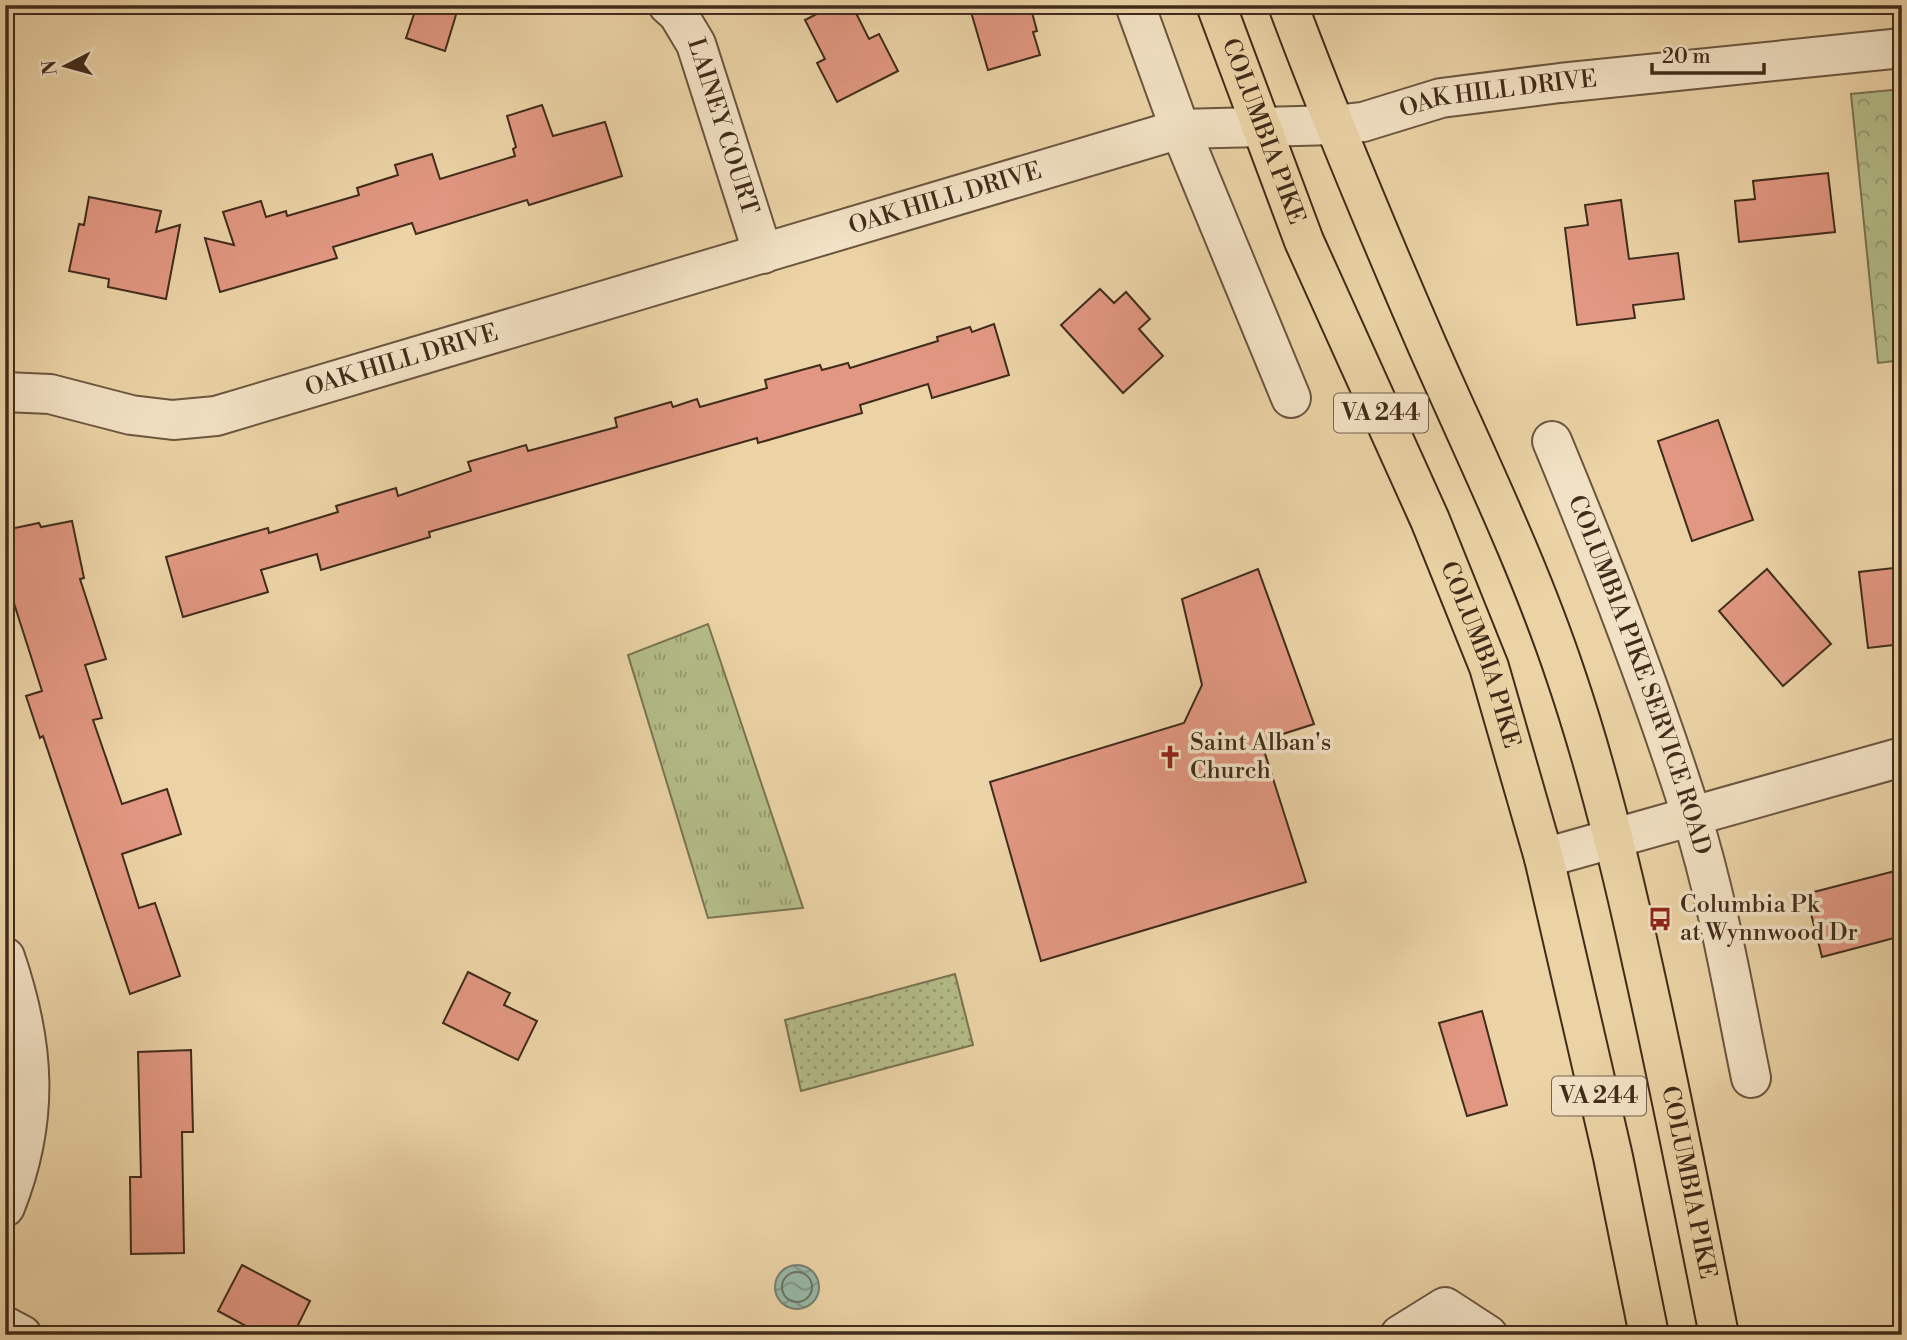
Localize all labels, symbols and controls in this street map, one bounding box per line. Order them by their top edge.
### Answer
north arrow [32,32,102,102]
scale bar [1652,32,1764,76]
street label: LAINEY COURT [680,34,765,219]
street label: COLUMBIA PIKE [1215,34,1312,229]
text: 20 m [1662,44,1711,70]
text: N [37,59,63,76]
street label: OAK HILL DRIVE [1396,64,1598,125]
street label: OAK HILL DRIVE [845,156,1045,242]
street label: OAK HILL DRIVE [302,318,502,404]
road number: VA 244 [1334,394,1428,432]
street label: COLUMBIA PIKE SERVICE ROAD [1561,491,1717,858]
street label: COLUMBIA PIKE [1433,557,1527,752]
place label: Saint Alban's Church [1190,728,1331,786]
church icon: Saint Alban's Church [1156,743,1184,771]
place label: Columbia Pk at Wynnwood Dr [1680,890,1858,948]
bus stop icon: Columbia Pk at Wynnwood Dr [1646,905,1674,933]
road number: VA 244 [1552,1077,1646,1116]
street label: COLUMBIA PIKE [1654,1083,1722,1282]

